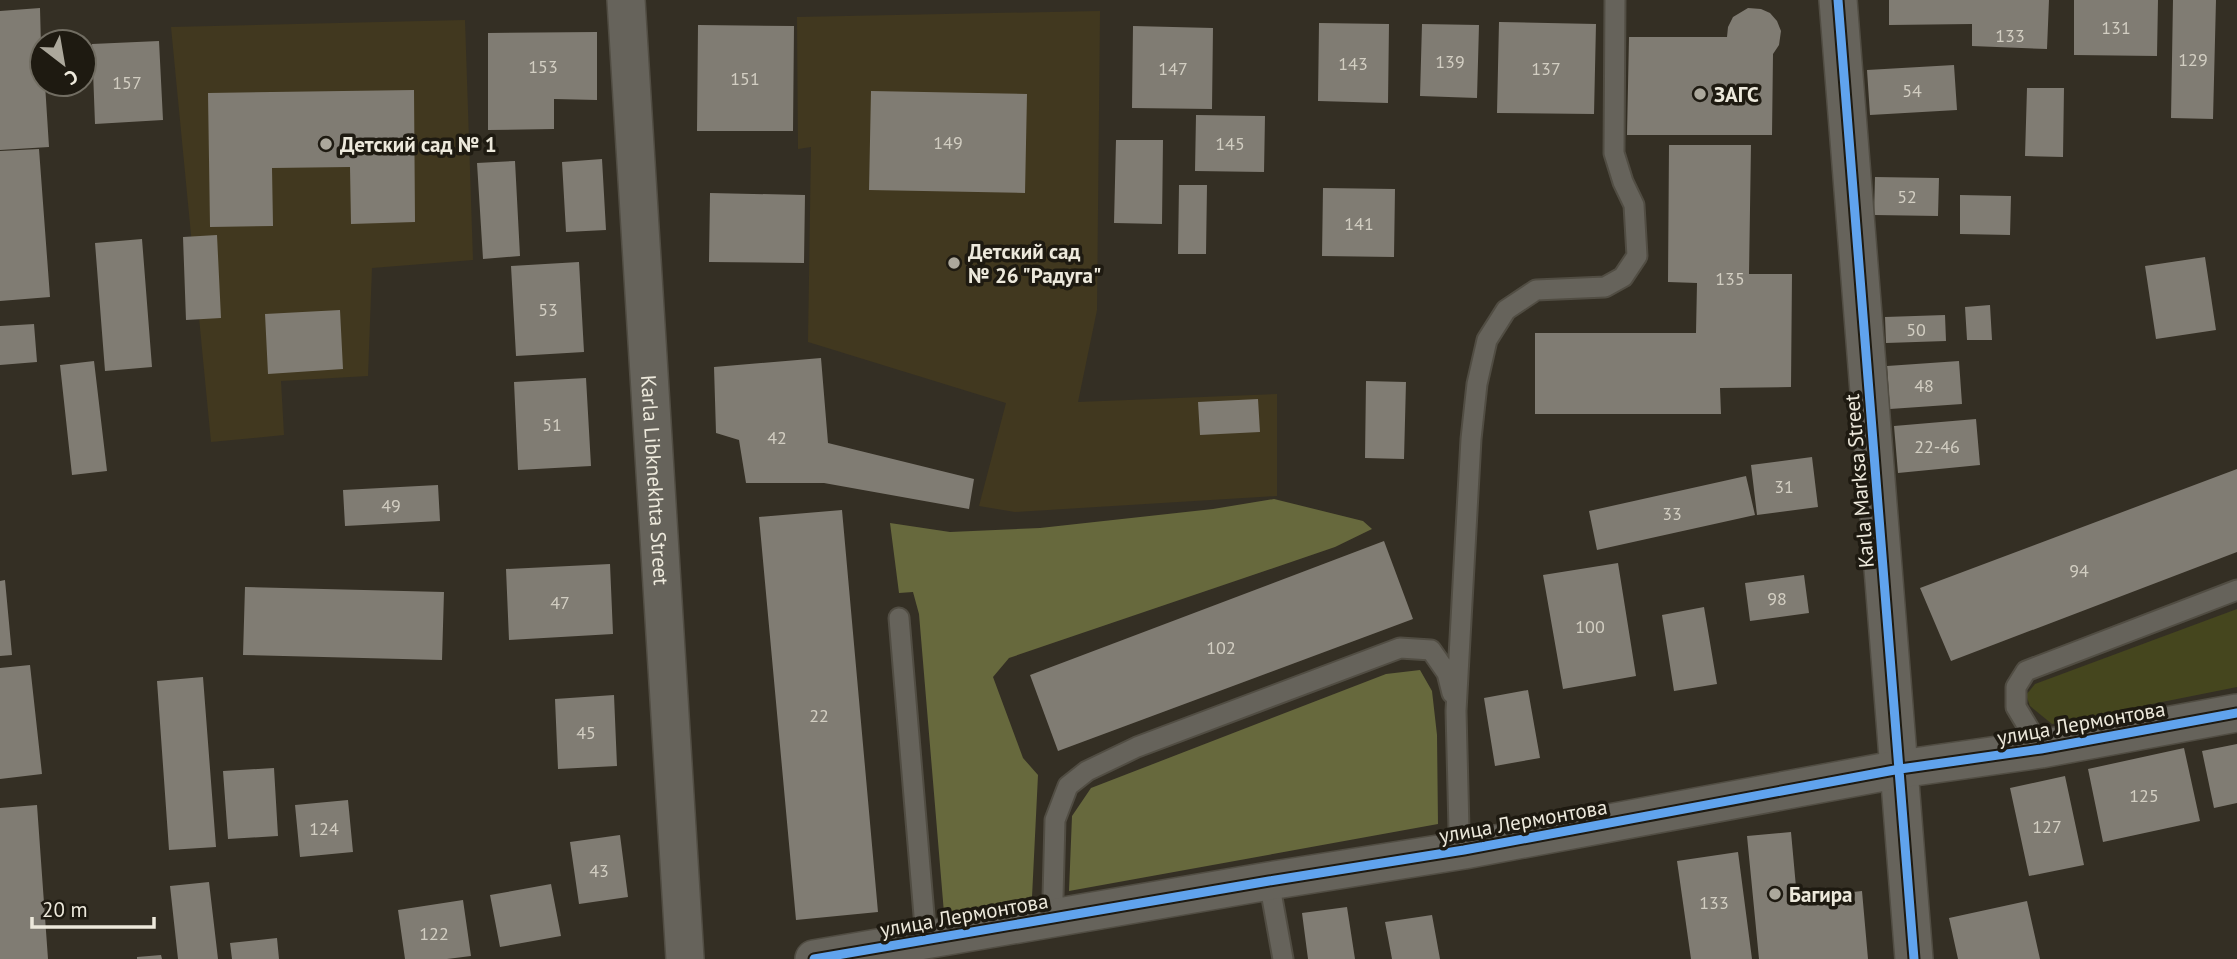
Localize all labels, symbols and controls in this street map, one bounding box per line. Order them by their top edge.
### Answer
house number: 131 [2101,16,2131,39]
house number: 133 [1995,24,2025,47]
north arrow [28,28,98,98]
house number: 129 [2178,48,2208,71]
house number: 139 [1435,50,1465,73]
house number: 143 [1338,52,1368,75]
house number: 153 [528,55,558,78]
house number: 147 [1158,57,1188,80]
house number: 137 [1531,57,1561,80]
text: С [61,65,82,91]
house number: 151 [730,67,760,90]
house number: 157 [112,71,142,94]
house number: 54 [1902,79,1922,102]
place label: ЗАГС [1714,81,1759,108]
marker: ЗАГС [1692,86,1708,102]
place label: Детский сад № 1 [340,131,497,158]
house number: 149 [933,131,963,154]
house number: 145 [1215,132,1245,155]
marker: Детский сад № 1 [318,136,334,152]
house number: 52 [1897,185,1917,208]
house number: 141 [1344,212,1374,235]
place label: Детский сад № 26 "Радуга" [968,238,1101,289]
marker: Детский сад № 26 "Радуга" [946,255,962,271]
house number: 135 [1715,267,1745,290]
house number: 53 [538,298,558,321]
house number: 50 [1906,318,1926,341]
street label: Karla Libknekhta Street [636,374,675,586]
house number: 48 [1914,374,1934,397]
street label: Karla Marksa Street [1838,393,1880,569]
house number: 51 [542,413,562,436]
house number: 42 [767,426,787,449]
house number: 22-46 [1914,435,1960,458]
house number: 31 [1774,475,1794,498]
house number: 49 [381,494,401,517]
house number: 33 [1662,502,1682,525]
house number: 94 [2069,559,2089,582]
house number: 98 [1767,587,1787,610]
house number: 47 [550,591,570,614]
house number: 100 [1575,615,1605,638]
house number: 102 [1206,636,1236,659]
street label: улица Лермонтова [1995,695,2167,751]
house number: 22 [809,704,829,727]
house number: 45 [576,721,596,744]
house number: 125 [2129,784,2159,807]
street label: улица Лермонтова [1437,793,1609,849]
house number: 127 [2032,815,2062,838]
house number: 124 [309,817,339,840]
house number: 43 [589,859,609,882]
place label: Багира [1789,881,1852,908]
scale bar [32,886,154,930]
marker: Багира [1767,886,1783,902]
street label: улица Лермонтова [878,887,1050,943]
house number: 133 [1699,891,1729,914]
text: 20 m [42,896,88,923]
house number: 122 [419,922,449,945]

